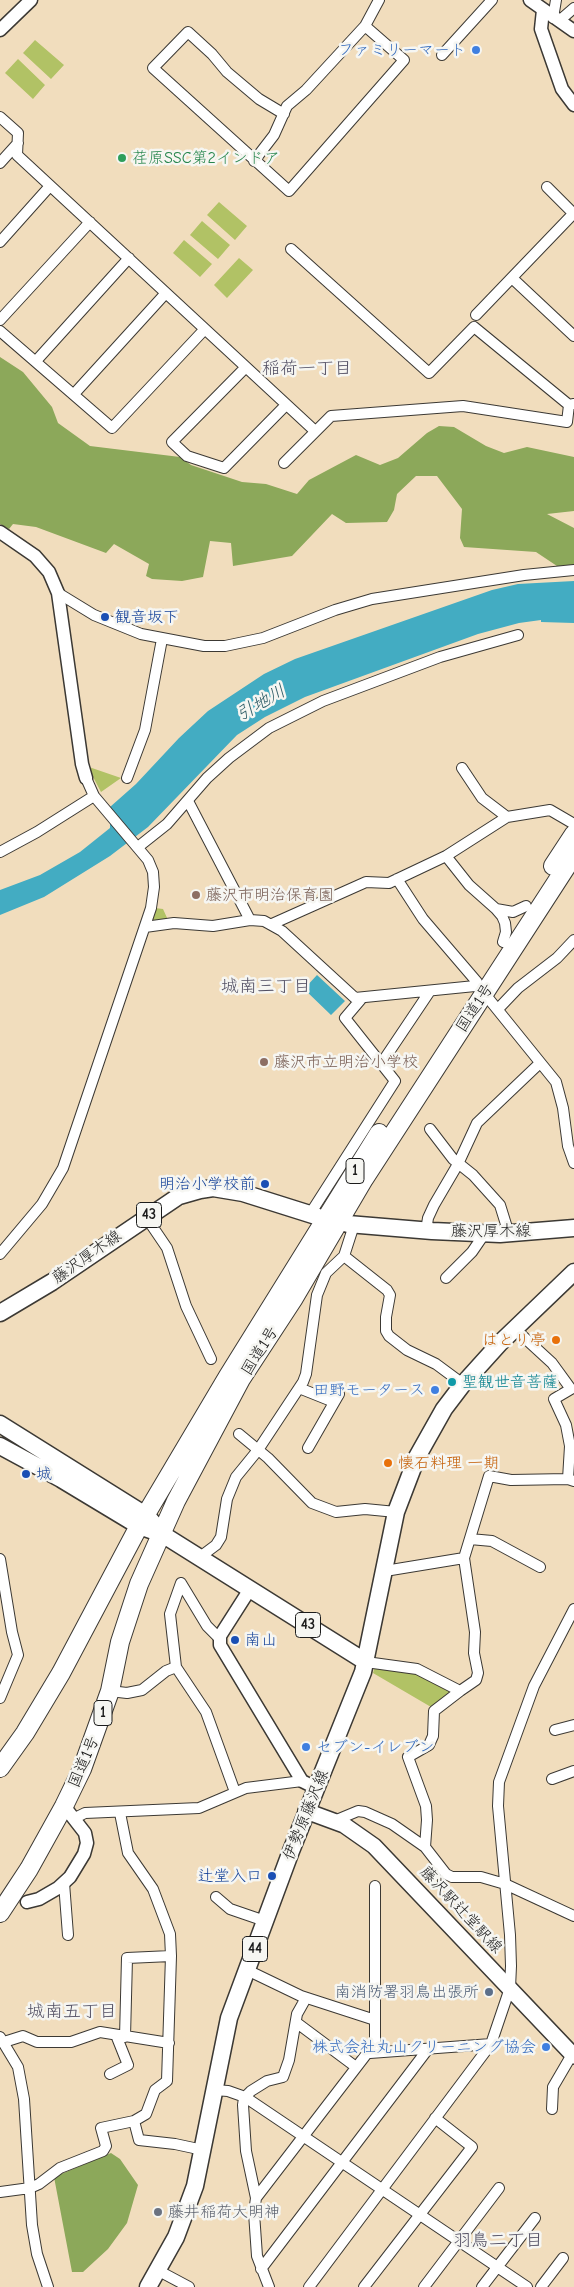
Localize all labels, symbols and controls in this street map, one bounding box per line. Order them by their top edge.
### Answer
place label: ファミリーマート [338,40,466,60]
marker: ファミリーマート [470,44,482,56]
place label: 荏原SSC第2インドア [132,148,280,168]
marker: 荏原SSC第2インドア [116,152,128,164]
district label: 稲荷一丁目 [262,358,352,380]
place label: 観音坂下 [115,607,179,627]
marker: 観音坂下 [99,611,111,623]
water label: 引地川 [232,680,290,726]
place label: 藤沢市明治保育園 [206,885,334,905]
marker: 藤沢市明治保育園 [190,889,202,901]
district label: 城南三丁目 [221,976,311,998]
street label: 国道1号 [452,980,498,1036]
place label: 藤沢市立明治小学校 [274,1052,418,1072]
marker: 藤沢市立明治小学校 [258,1056,270,1068]
road number: 1 [346,1158,364,1184]
place label: 明治小学校前 [159,1174,255,1194]
marker: 明治小学校前 [259,1178,271,1190]
road number: 43 [136,1202,162,1228]
street label: 藤沢厚木線 [451,1221,531,1241]
street label: 藤沢厚木線 [49,1226,125,1288]
street label: 国道1号 [237,1323,283,1379]
place label: はとり亭 [482,1330,546,1350]
marker: はとり亭 [550,1334,562,1346]
place label: 聖観世音菩薩 [462,1372,558,1392]
marker: 聖観世音菩薩 [446,1376,458,1388]
place label: 田野モータース [313,1380,425,1400]
marker: 田野モータース [429,1384,441,1396]
place label: 懐石料理 一期 [398,1453,499,1473]
marker: 懐石料理 一期 [382,1457,394,1469]
place label: 城 [36,1464,52,1484]
marker: 城 [20,1468,32,1480]
road number: 43 [296,1612,320,1638]
place label: 南山 [245,1630,277,1650]
marker: 南山 [229,1634,241,1646]
road number: 1 [94,1700,112,1726]
street label: 国道1号 [65,1733,103,1791]
place label: セブン-イレブン [316,1737,434,1757]
marker: セブン-イレブン [300,1741,312,1753]
street label: 伊勢原藤沢線 [279,1767,333,1863]
street label: 藤沢駅辻堂駅線 [416,1862,506,1958]
place label: 辻堂入口 [198,1866,262,1886]
marker: 辻堂入口 [266,1870,278,1882]
road number: 44 [242,1936,268,1962]
place label: 南消防署羽鳥出張所 [335,1982,479,2002]
marker: 南消防署羽鳥出張所 [483,1986,495,1998]
district label: 城南五丁目 [27,2001,117,2023]
place label: 株式会社丸山クリーニング協会 [312,2037,536,2057]
marker: 株式会社丸山クリーニング協会 [540,2041,552,2053]
place label: 藤井稲荷大明神 [168,2202,280,2222]
marker: 藤井稲荷大明神 [152,2206,164,2218]
district label: 羽鳥二丁目 [453,2230,543,2252]

